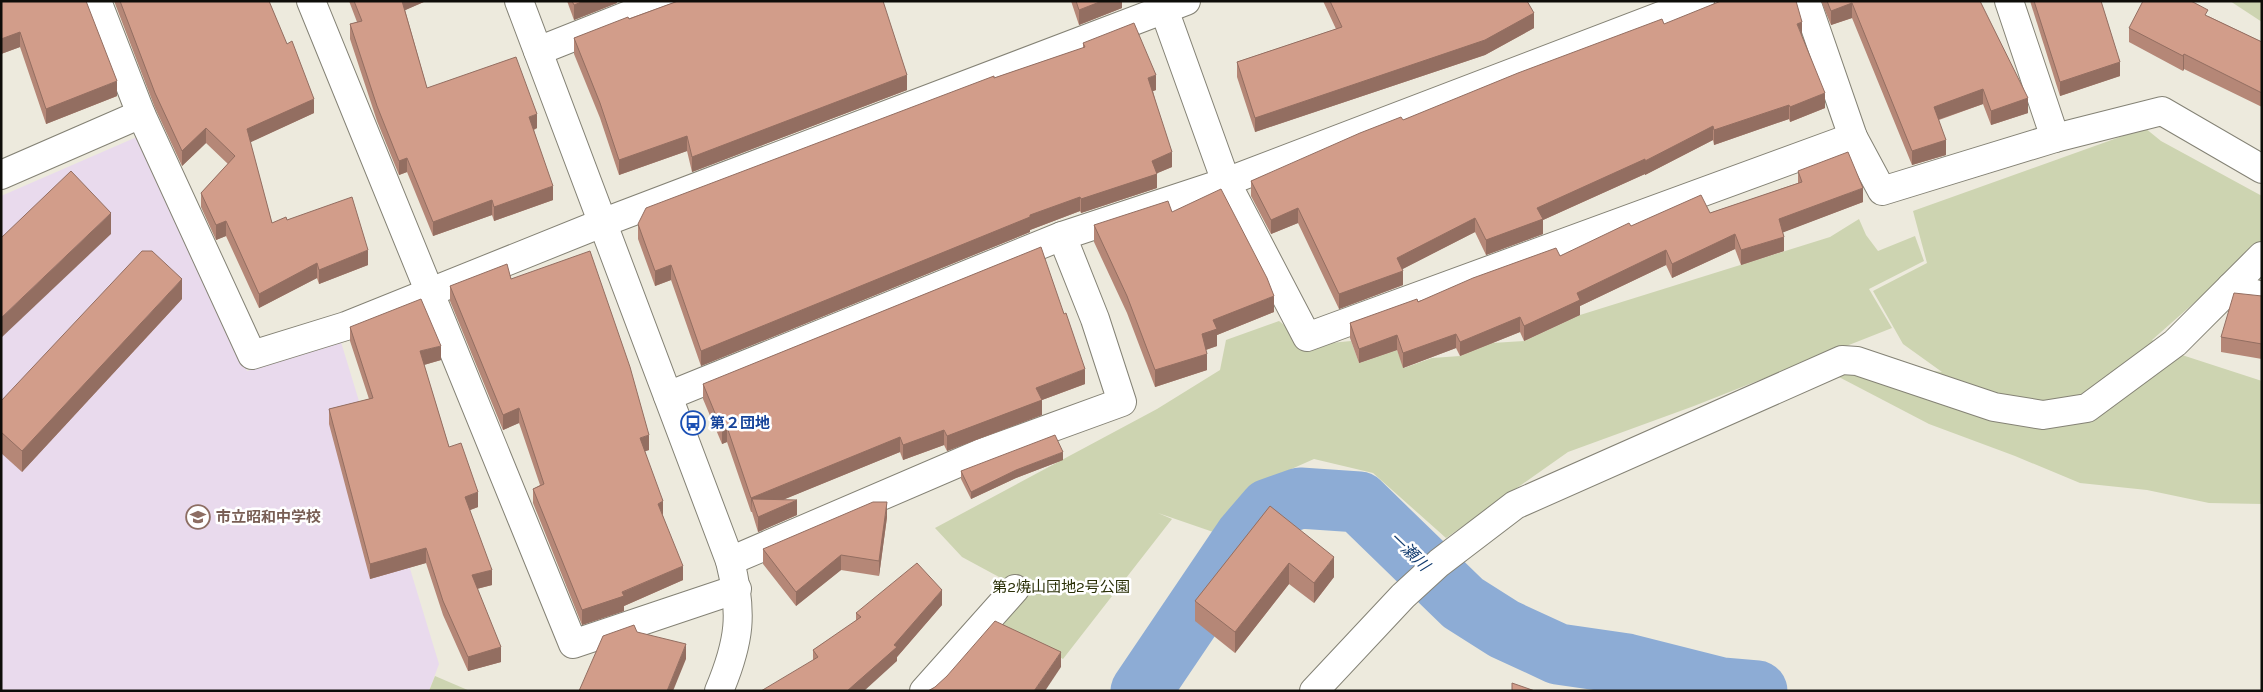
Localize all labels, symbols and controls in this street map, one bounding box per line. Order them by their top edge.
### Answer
bus stop icon: 第２団地 [680,410,706,436]
place label: 第２団地 [710,414,770,432]
school or university icon: 市立昭和中学校 [185,504,211,530]
place label: 市立昭和中学校 [216,508,321,526]
water label: 一瀬川 [1386,528,1435,576]
park label: 第2焼山団地2号公園 [992,578,1130,596]

